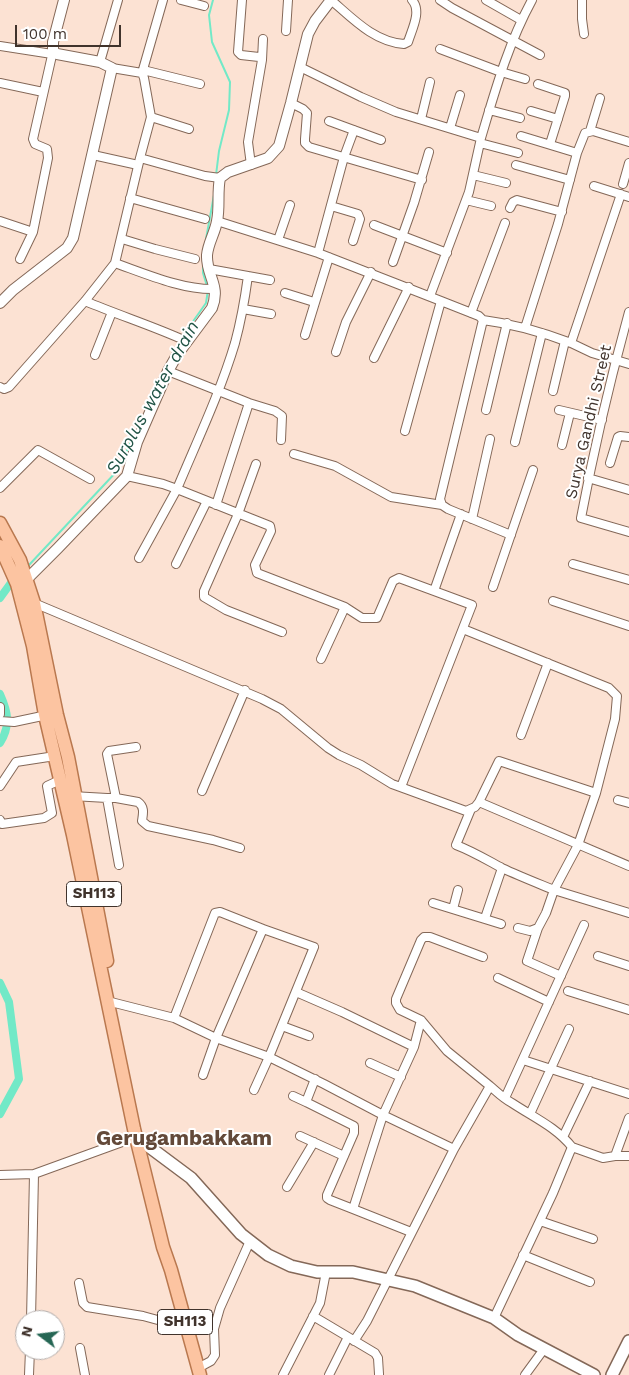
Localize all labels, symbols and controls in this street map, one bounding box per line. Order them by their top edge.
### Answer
scale bar [18,15,124,47]
text: 100 m [23,25,67,43]
water label: Surplus water drain [102,317,204,479]
street label: Surya Gandhi Street [562,343,616,501]
road number: SH113 [66,882,122,906]
district label: Gerugambakkam [96,1126,272,1152]
north arrow [15,1310,65,1360]
road number: SH113 [158,1310,212,1334]
text: N [17,1324,36,1338]

